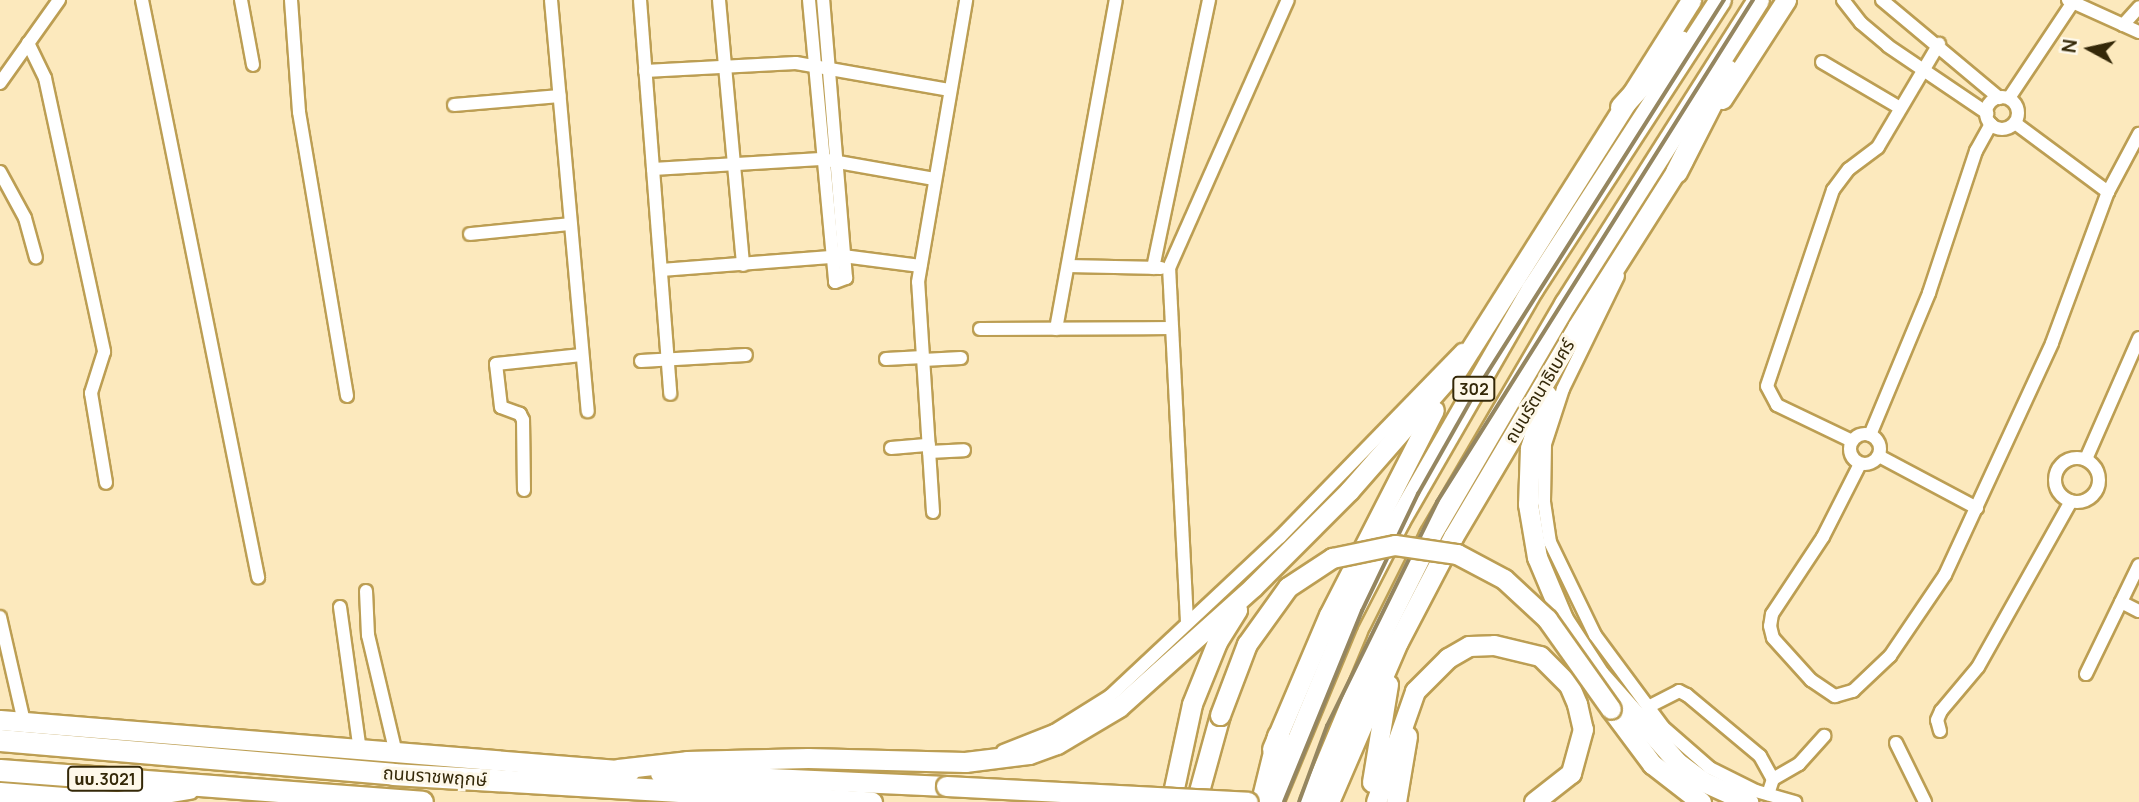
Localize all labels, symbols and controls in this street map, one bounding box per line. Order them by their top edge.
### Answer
north arrow [2055,14,2125,84]
text: N [2055,38,2083,55]
street label: ถนนรัตนาธิเบศร์ [1500,335,1578,447]
road number: 302 [1451,376,1497,402]
street label: ถนนราชพฤกษ์ [382,762,488,790]
road number: นบ.3021 [66,766,144,792]

